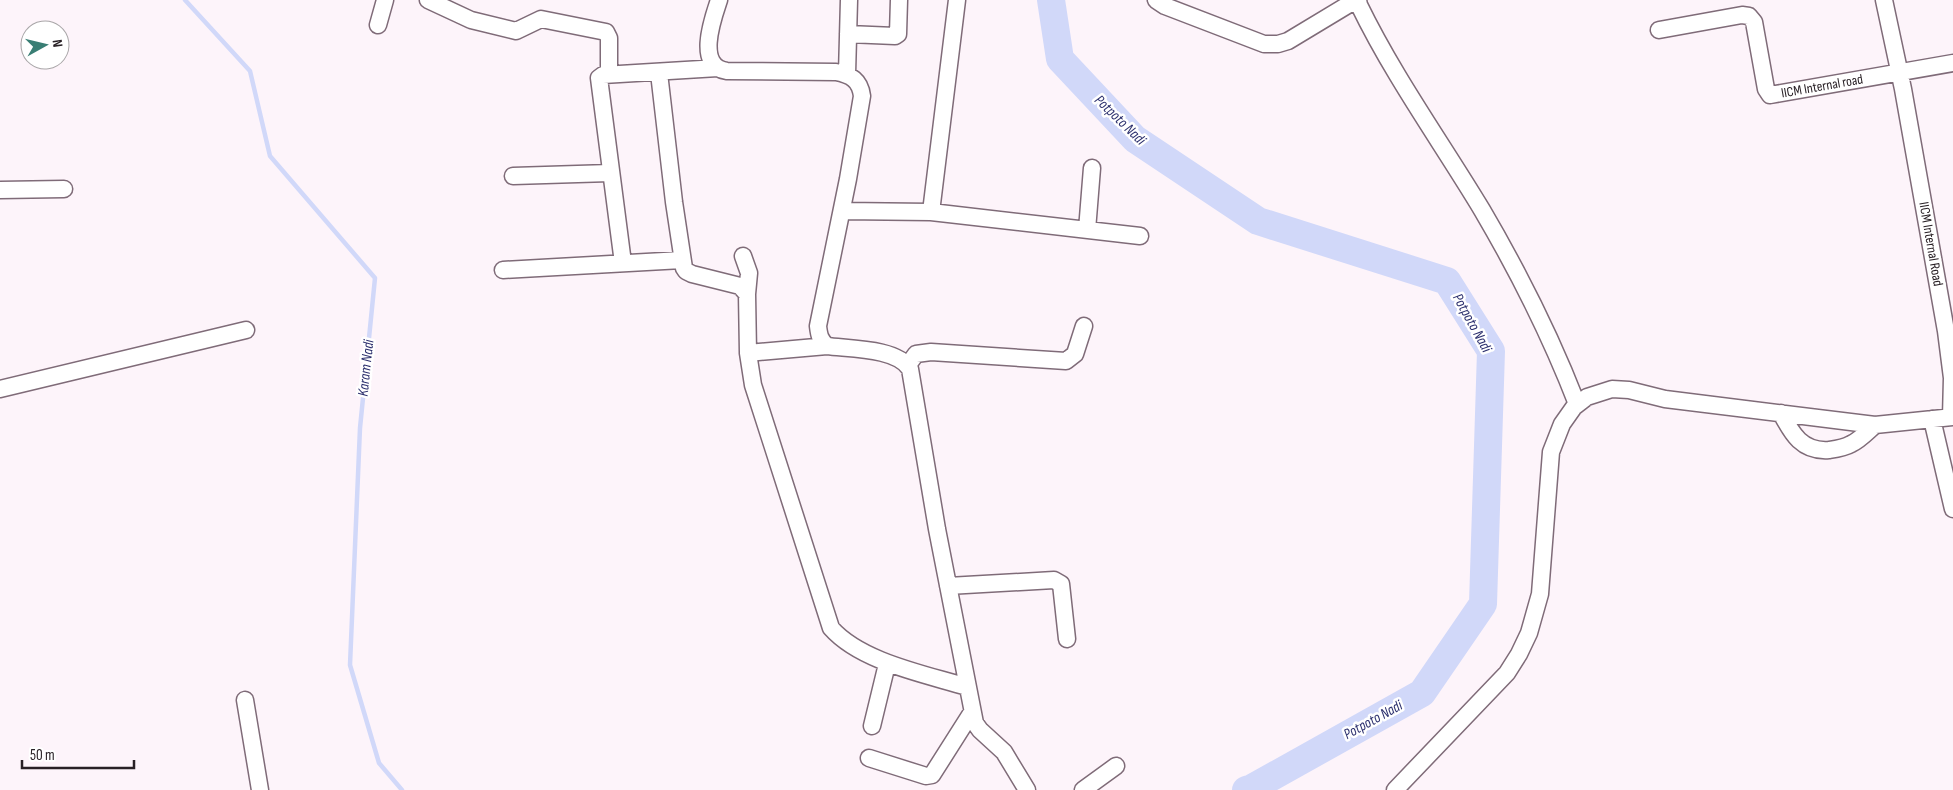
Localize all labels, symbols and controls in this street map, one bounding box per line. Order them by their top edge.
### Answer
north arrow [20,20,70,70]
text: N [48,38,66,48]
street label: IICM Internal road [1780,70,1864,102]
water label: Potpoto Nadi [1090,91,1151,150]
street label: IICM Internal Road [1915,201,1947,288]
water label: Potpoto Nadi [1448,290,1496,357]
water label: Karam Nadi [354,338,379,397]
water label: Potpoto Nadi [1340,696,1407,744]
scale bar [22,738,135,770]
text: 50 m [30,746,55,765]

